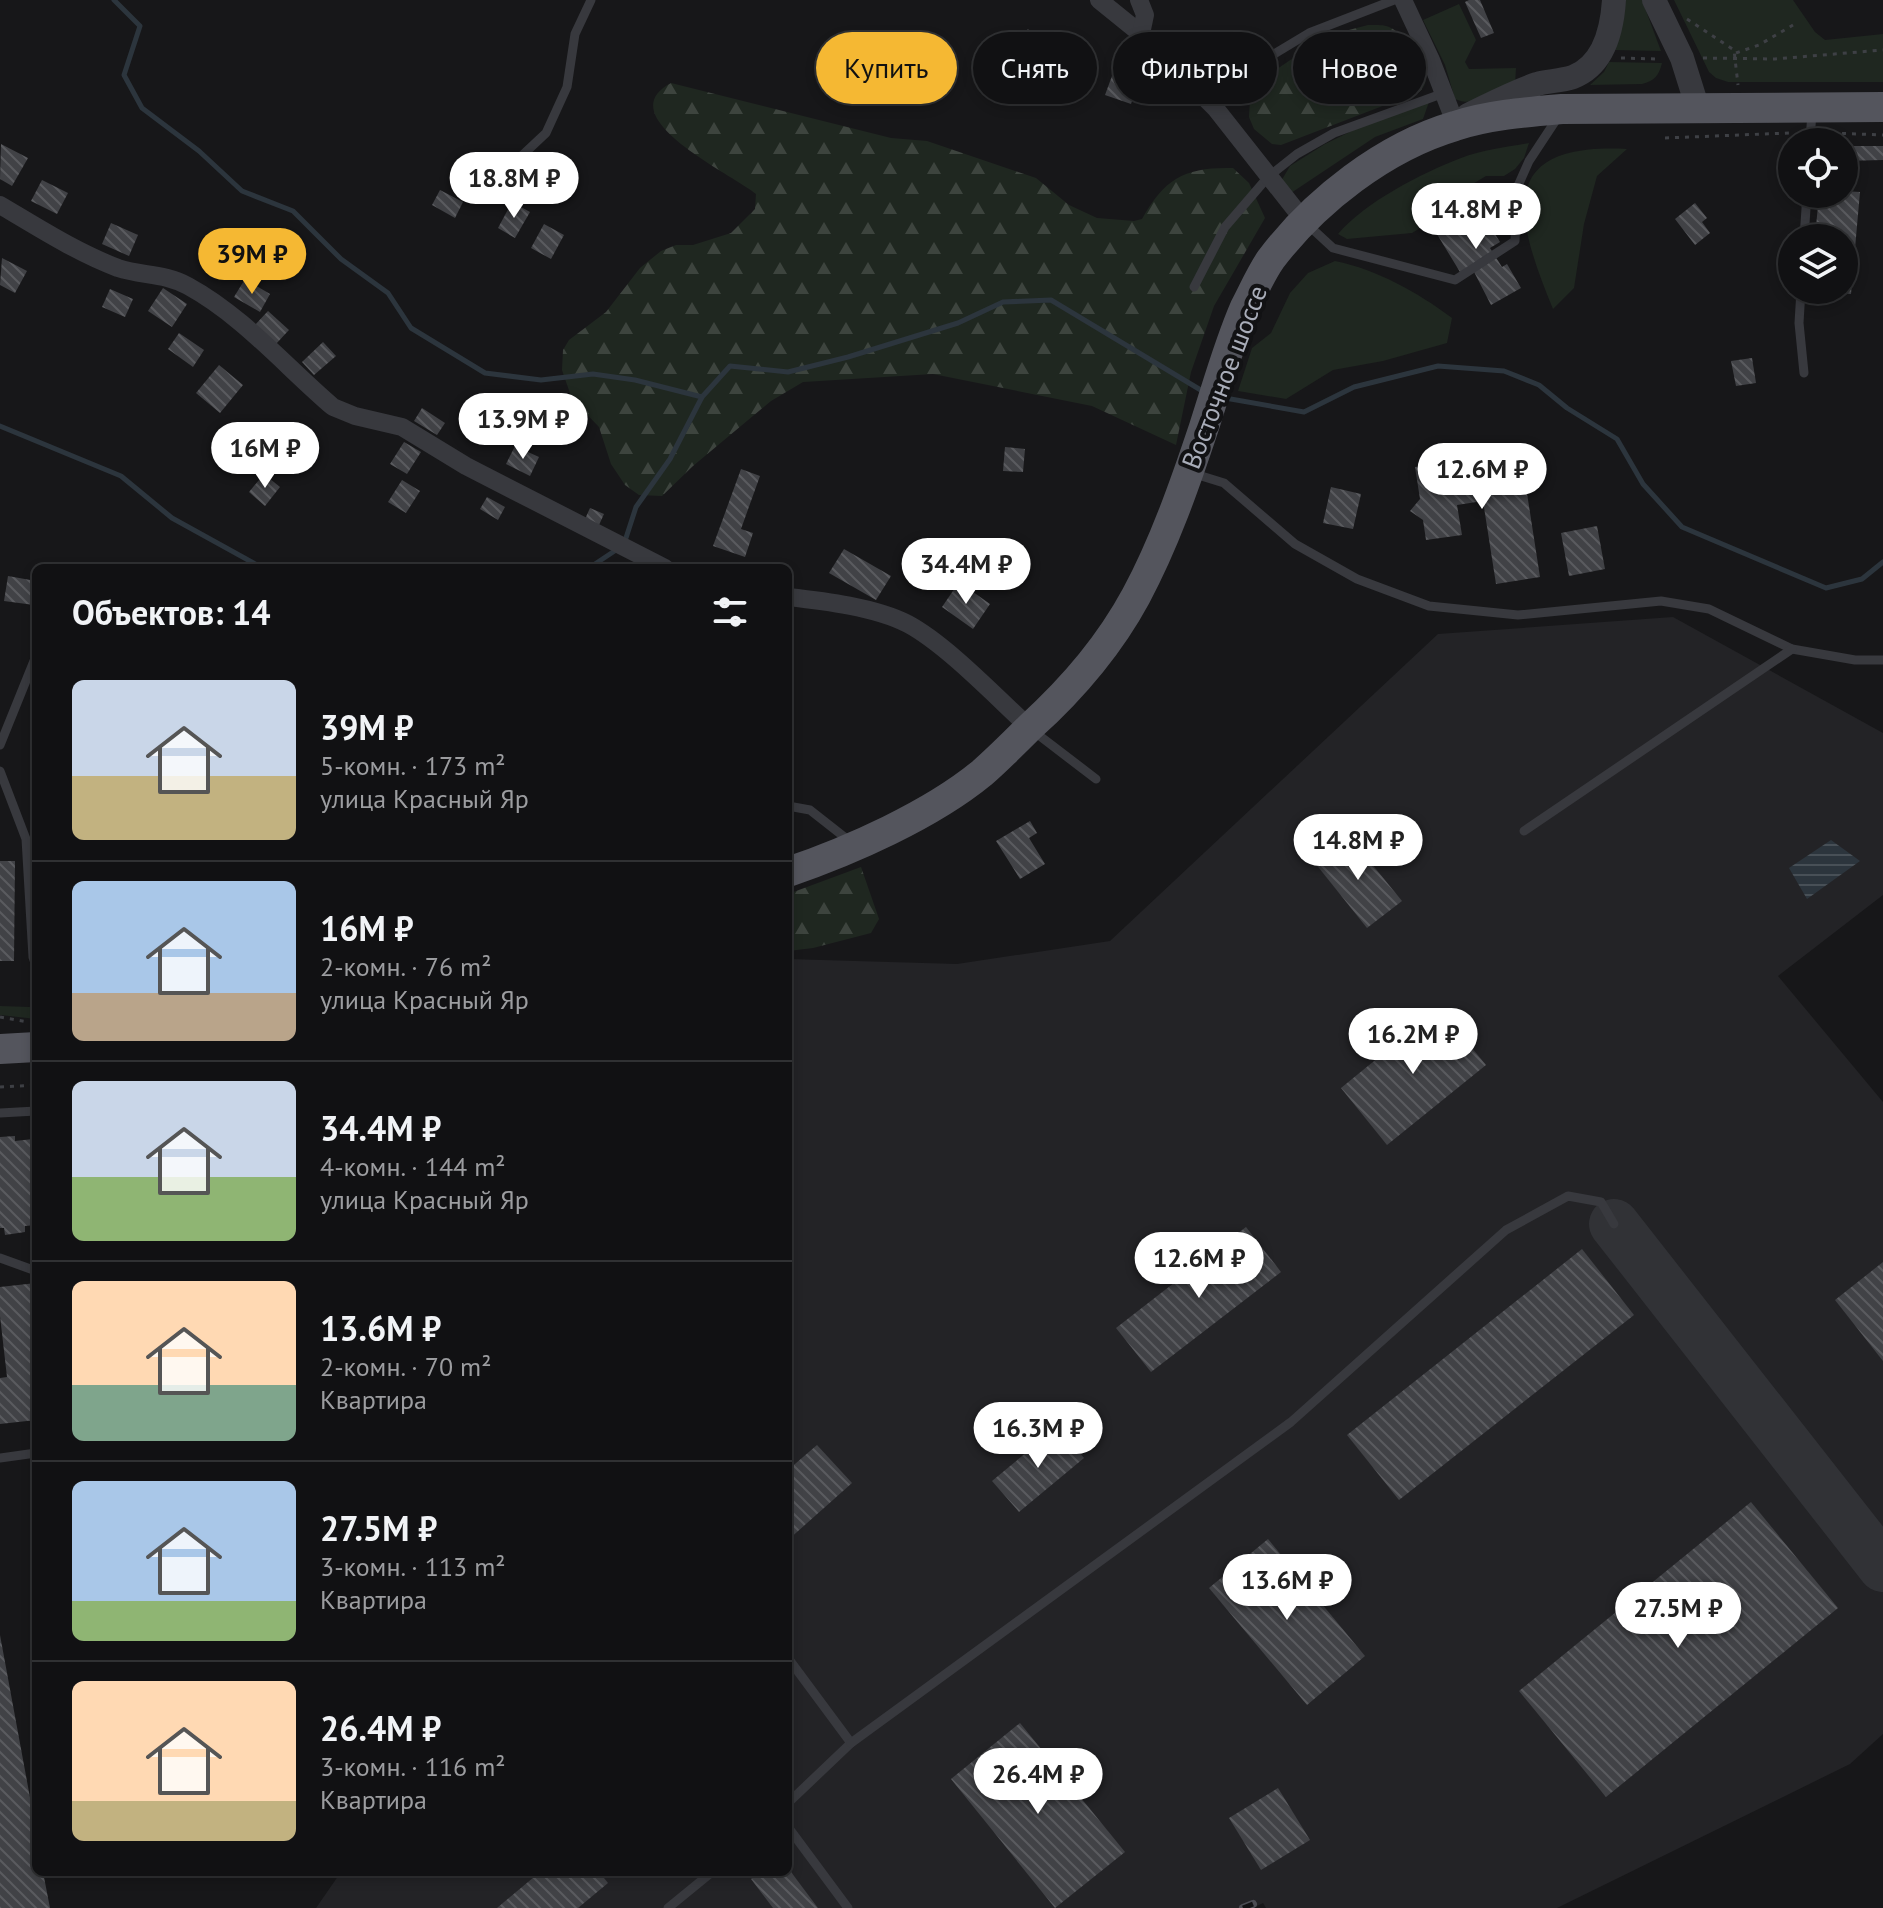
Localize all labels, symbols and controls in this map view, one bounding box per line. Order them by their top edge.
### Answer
chip: Купить [816,32,957,104]
chip: Снять [973,32,1097,104]
chip: Фильтры [1113,32,1277,104]
chip: Новое [1293,32,1426,104]
map controls [1778,128,1858,304]
button: locate [1778,128,1858,208]
pin: 18.8M ₽ [440,152,588,220]
text: 18.8M ₽ [468,161,560,194]
pin: 14.8M ₽ [1402,183,1550,251]
text: 14.8M ₽ [1430,192,1522,225]
button: layers [1778,224,1858,304]
pin: 39M ₽ [196,228,308,296]
text: 39M ₽ [216,237,288,270]
street label: Восточное шоссе [1174,281,1274,473]
pin: 13.9M ₽ [449,393,597,461]
text: 13.9M ₽ [477,402,569,435]
pin: 16M ₽ [209,422,321,490]
text: 16M ₽ [229,431,301,464]
pin: 12.6M ₽ [1408,443,1556,511]
text: 12.6M ₽ [1436,452,1528,485]
pin: 34.4M ₽ [892,538,1040,606]
text: 34.4M ₽ [920,547,1012,580]
text: Объектов: 14 [72,590,271,634]
icon: filters [708,590,752,634]
text: 39M ₽ [320,705,414,749]
icon: home [136,712,232,808]
text: 5-комн. · 173 m² [320,749,506,782]
text: улица Красный Яр [320,782,529,815]
pin: 14.8M ₽ [1284,814,1432,882]
text: 14.8M ₽ [1312,823,1404,856]
text: 16M ₽ [320,906,414,950]
icon: home [136,913,232,1009]
text: 2-комн. · 76 m² [320,950,491,983]
text: улица Красный Яр [320,983,529,1016]
pin: 16.2M ₽ [1339,1008,1487,1076]
text: 16.2M ₽ [1367,1017,1459,1050]
text: 34.4M ₽ [320,1106,441,1150]
icon: home [136,1113,232,1209]
text: 4-комн. · 144 m² [320,1150,506,1183]
text: улица Красный Яр [320,1183,529,1216]
pin: 12.6M ₽ [1125,1232,1273,1300]
text: 12.6M ₽ [1153,1241,1245,1274]
text: 13.6M ₽ [320,1306,441,1350]
icon: home [136,1313,232,1409]
text: 2-комн. · 70 m² [320,1350,491,1383]
text: Квартира [320,1383,427,1416]
pin: 16.3M ₽ [964,1402,1112,1470]
text: 16.3M ₽ [992,1411,1084,1444]
text: 27.5M ₽ [320,1506,437,1550]
icon: home [136,1513,232,1609]
text: 3-комн. · 113 m² [320,1550,506,1583]
pin: 13.6M ₽ [1213,1554,1361,1622]
text: 13.6M ₽ [1241,1563,1333,1596]
pin: 27.5M ₽ [1604,1582,1752,1650]
text: Квартира [320,1583,427,1616]
text: 27.5M ₽ [1633,1591,1723,1624]
text: 26.4M ₽ [320,1706,441,1750]
icon: home [136,1713,232,1809]
pin: 26.4M ₽ [964,1748,1112,1816]
text: 3-комн. · 116 m² [320,1750,506,1783]
text: 26.4M ₽ [992,1757,1084,1790]
text: Квартира [320,1783,427,1816]

